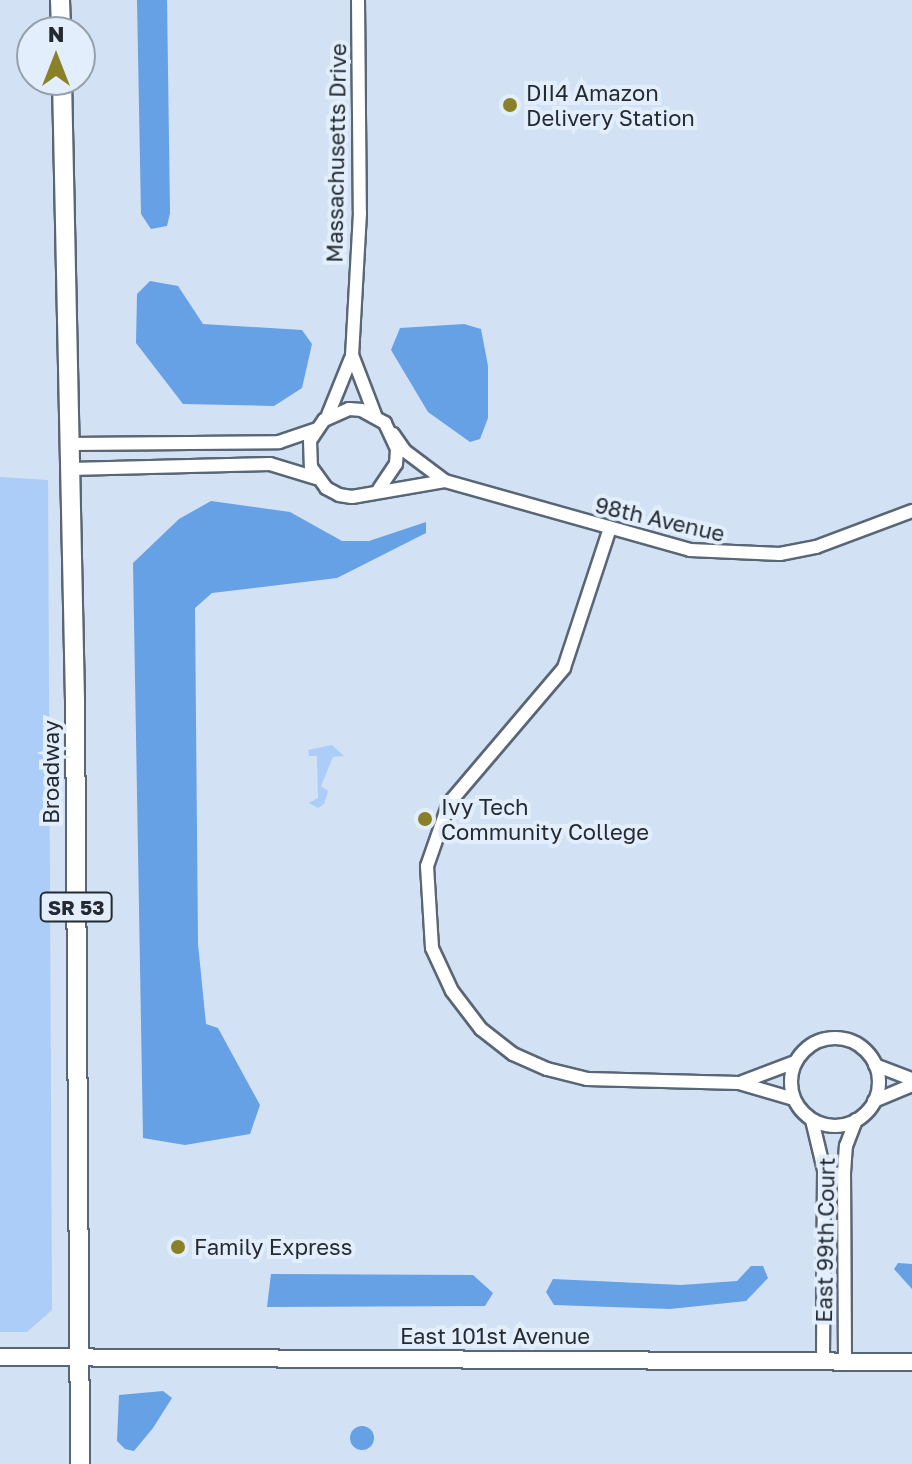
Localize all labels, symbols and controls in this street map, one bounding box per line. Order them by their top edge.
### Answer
north arrow [16,16,96,96]
text: N [48,20,64,47]
street label: Massachusetts Drive [321,43,351,263]
place label: DII4 Amazon Delivery Station [526,79,695,130]
marker: DII4 Amazon Delivery Station [501,96,519,114]
street label: 98th Avenue [593,491,727,547]
street label: Broadway [38,720,64,824]
place label: Ivy Tech Community College [441,793,649,844]
marker: Ivy Tech Community College [416,810,434,828]
road number: SR 53 [38,891,114,923]
street label: East 99th Court [810,1157,840,1323]
place label: Family Express [194,1234,352,1260]
marker: Family Express [169,1238,187,1256]
street label: East 101st Avenue [400,1323,590,1349]

